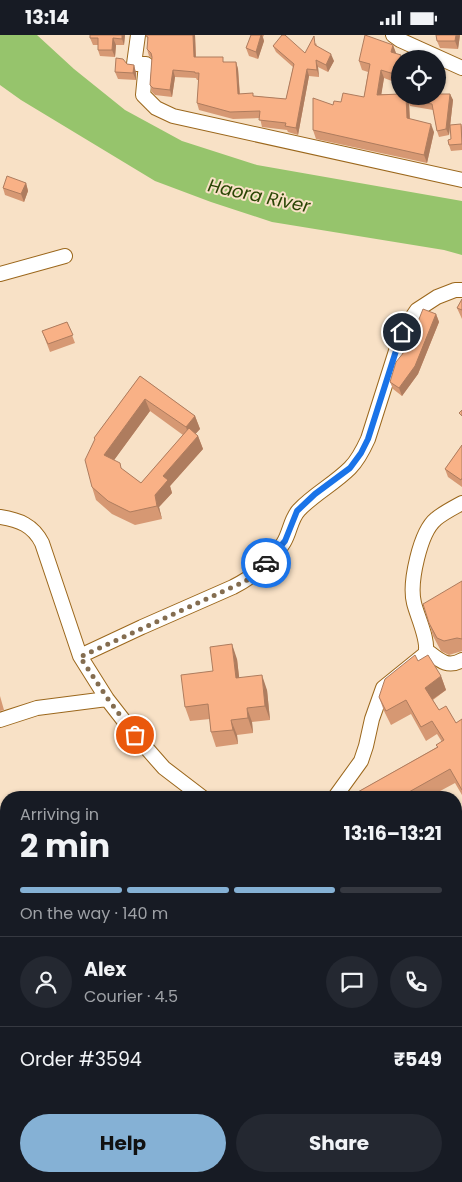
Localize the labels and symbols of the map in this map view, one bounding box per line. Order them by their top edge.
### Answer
water label: Haora River [206,173,314,219]
pin [381,311,423,353]
courier [241,538,291,588]
pin [114,714,156,756]

